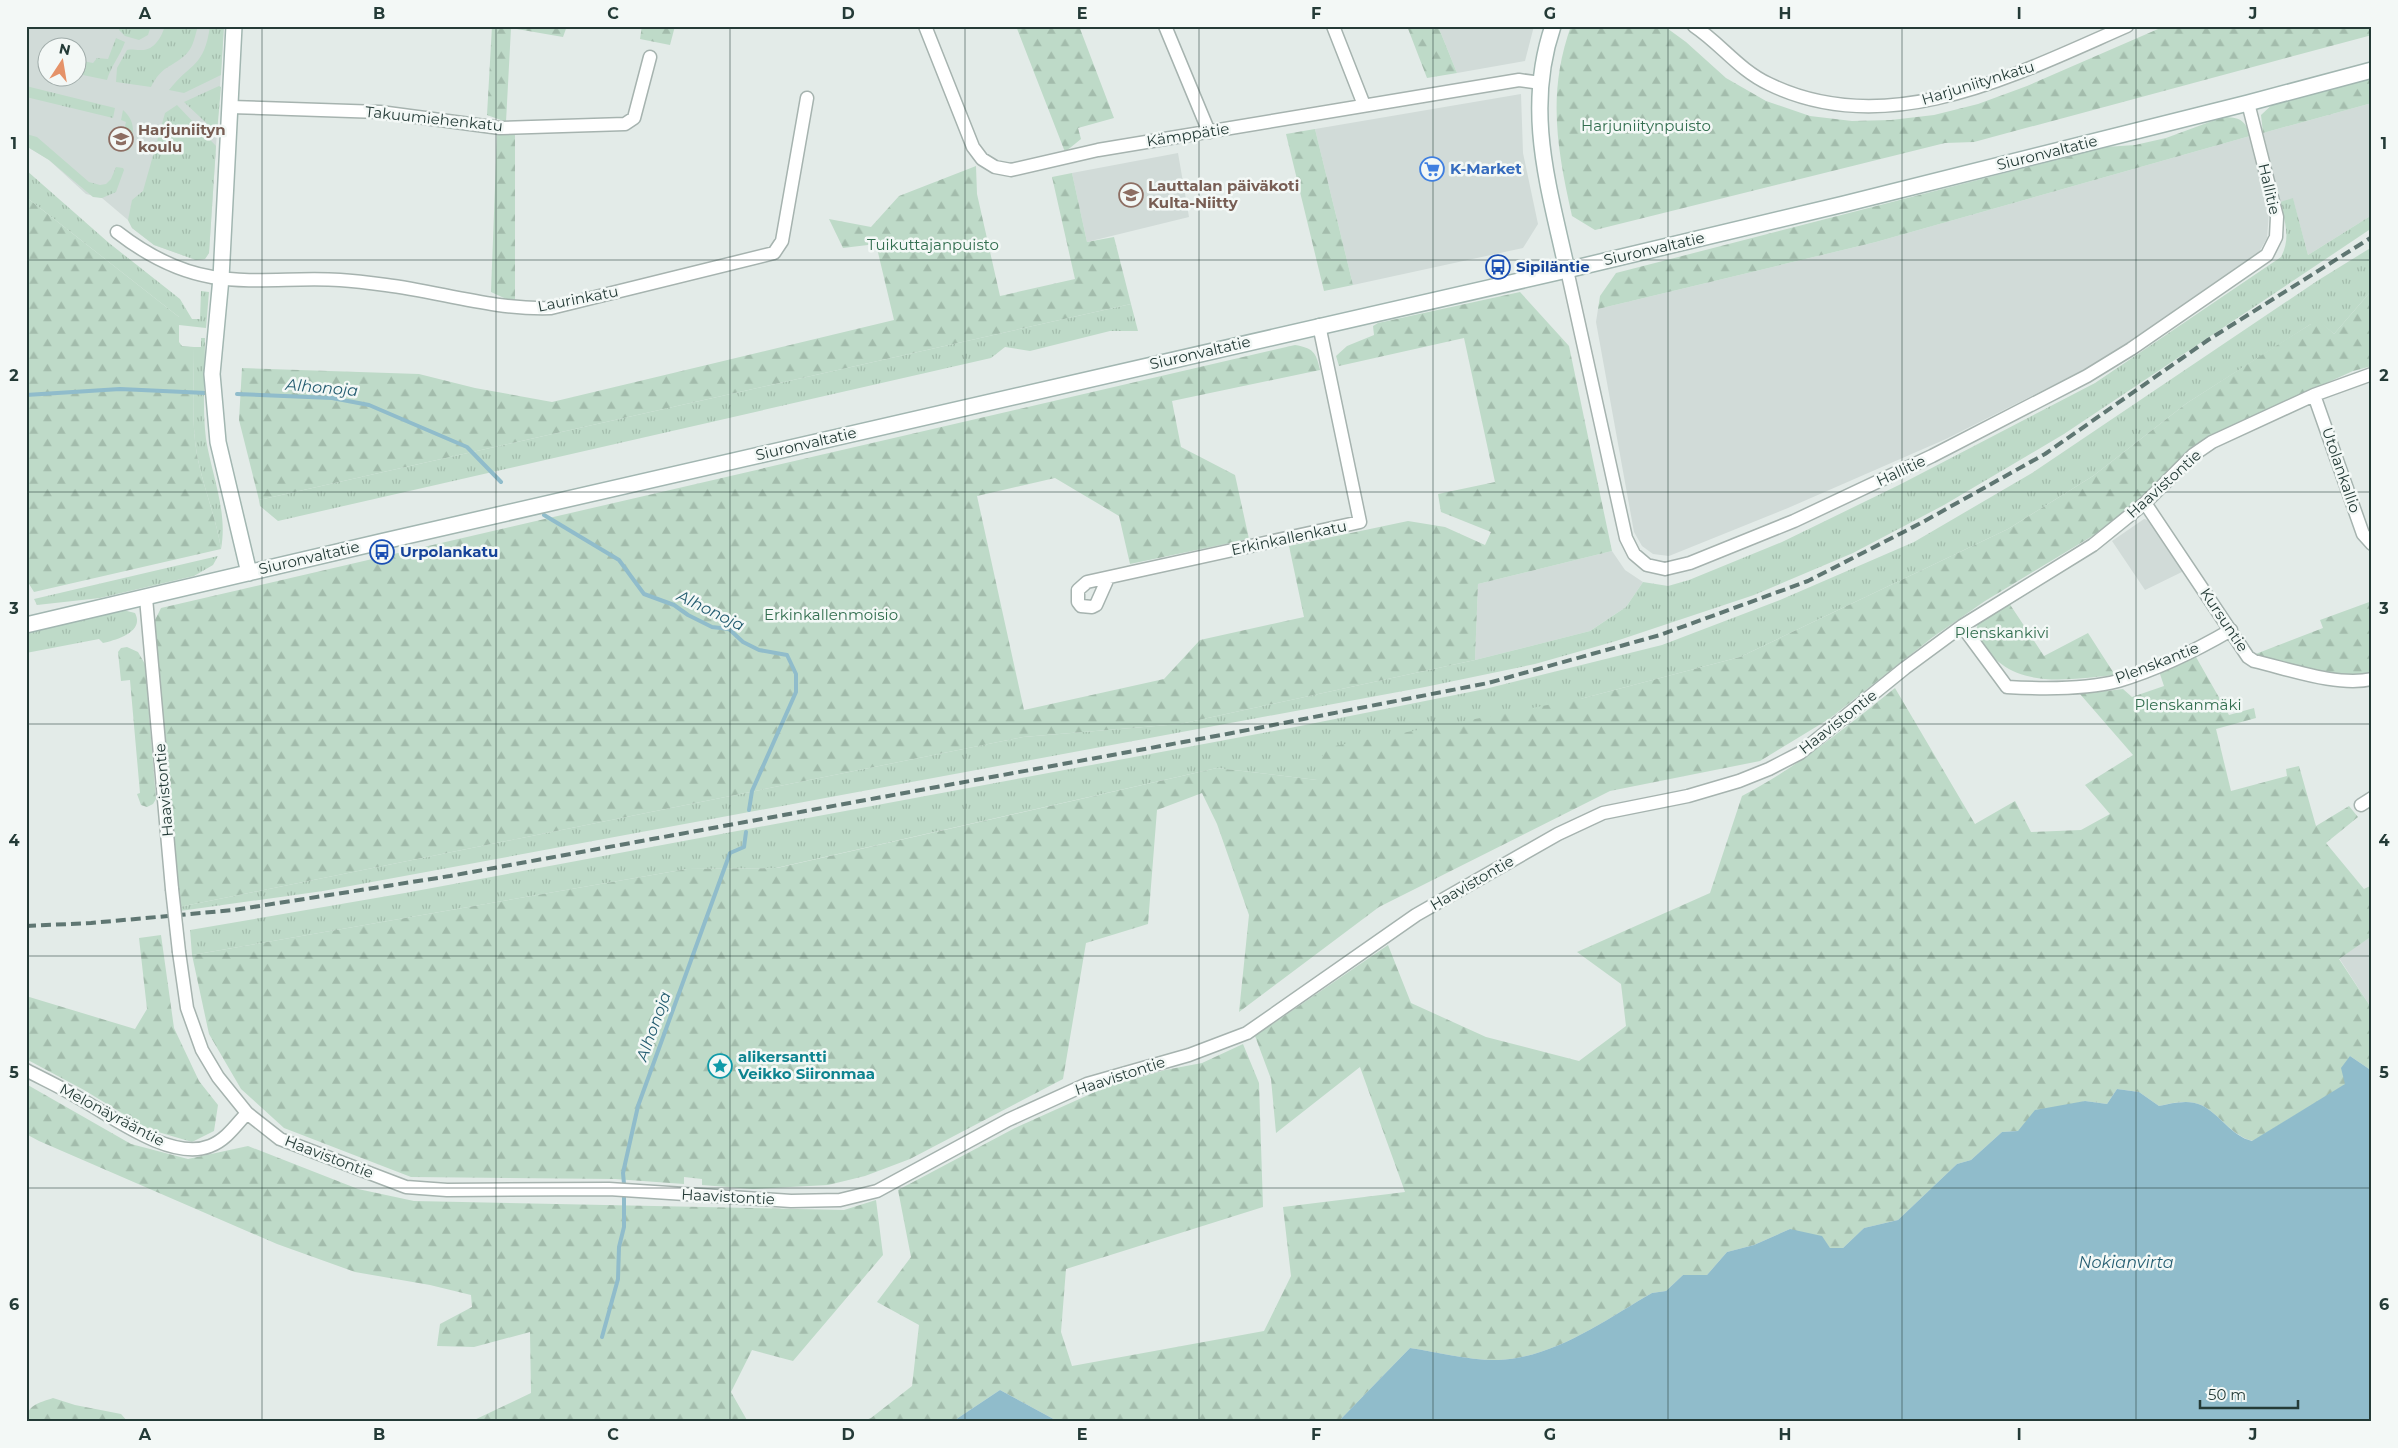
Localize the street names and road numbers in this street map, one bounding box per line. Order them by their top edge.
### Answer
street label: Harjuniitynkatu [1919,56,2037,109]
street label: Takuumiehenkatu [364,102,504,135]
street label: Kämppätie [1145,119,1231,150]
street label: Siuronvaltatie [1995,131,2099,174]
street label: Hallitie [2254,161,2285,216]
street label: Siuronvaltatie [1602,228,1706,269]
street label: Laurinkatu [536,281,620,316]
street label: Siuronvaltatie [1148,332,1252,373]
street label: Siuronvaltatie [754,423,858,464]
street label: Utolankallio [2318,425,2365,515]
street label: Haavistontie [2122,445,2205,522]
street label: Hallitie [1873,451,1928,490]
street label: Erkinkallenkatu [1229,516,1349,559]
street label: Siuronvaltatie [257,537,361,578]
street label: Kursuntie [2196,584,2253,655]
street label: Plenskantie [2112,638,2201,687]
street label: Haavistontie [1795,685,1880,758]
street label: Haavistontie [150,743,177,838]
street label: Haavistontie [1426,851,1517,914]
street label: Haavistontie [1072,1052,1167,1099]
street label: Melonäyrääntie [57,1079,168,1150]
street label: Haavistontie [282,1131,376,1182]
street label: Haavistontie [681,1185,775,1208]

